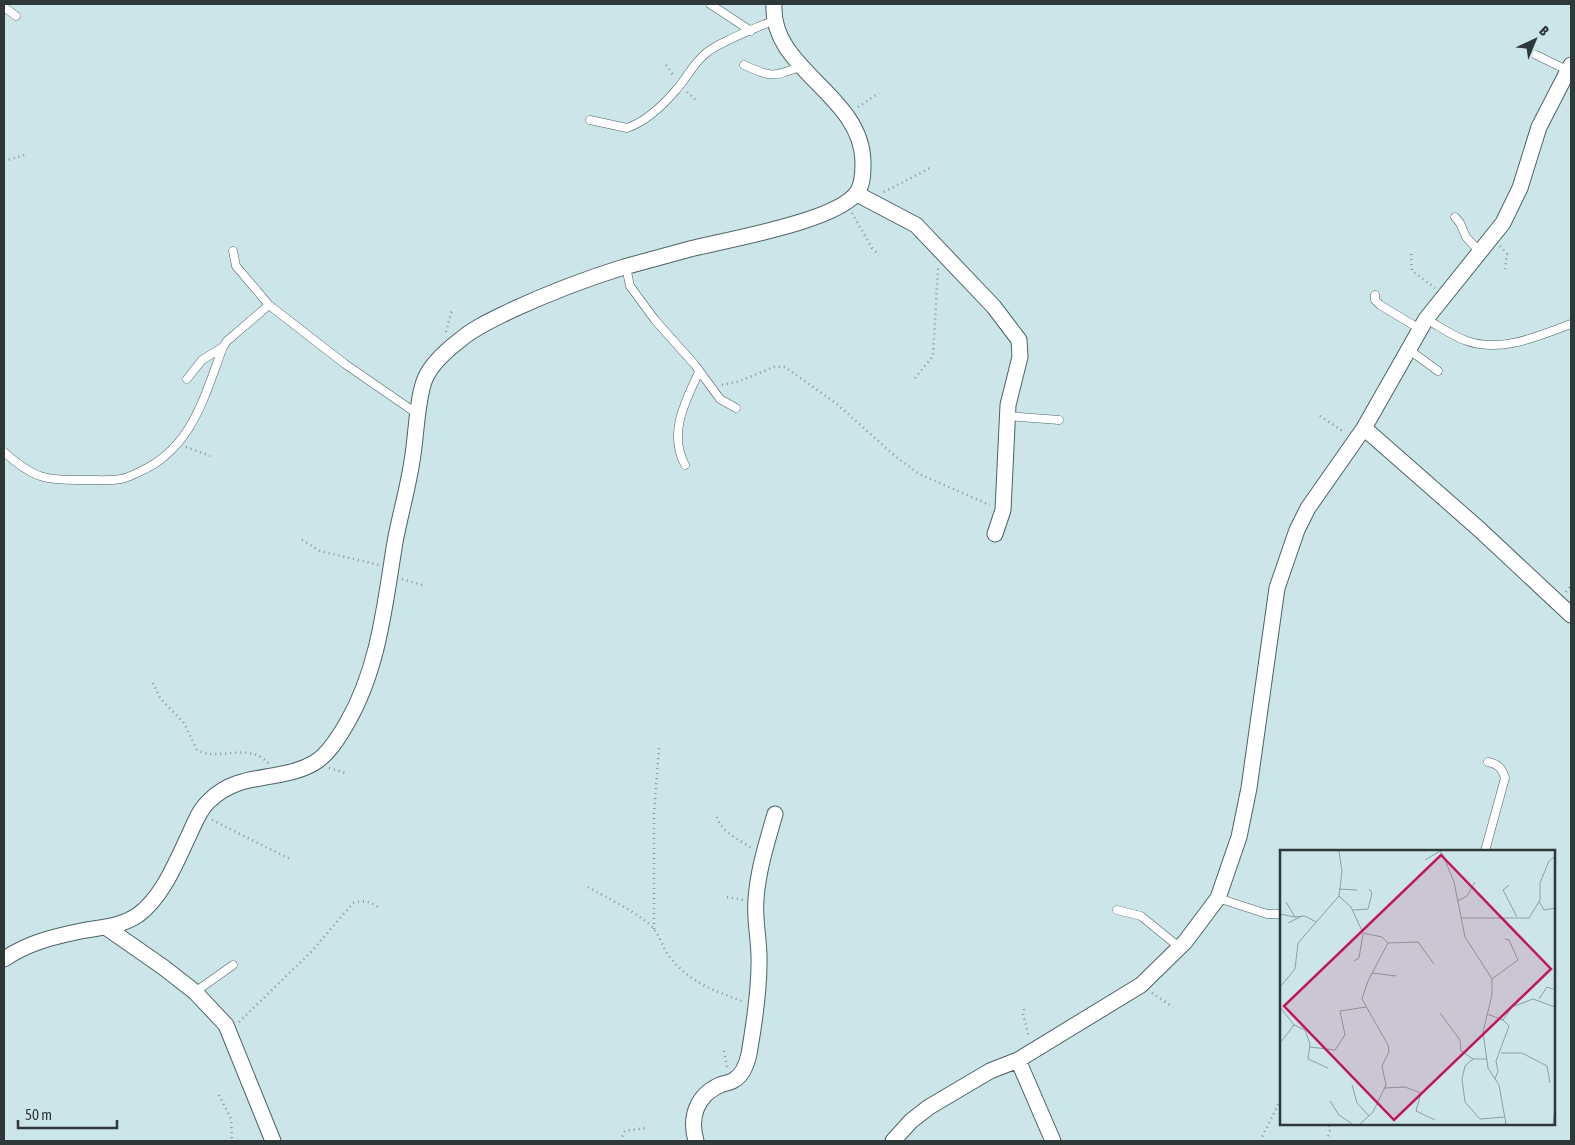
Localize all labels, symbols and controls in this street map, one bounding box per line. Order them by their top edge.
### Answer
north arrow [1510,15,1560,65]
text: B [1536,23,1552,39]
inset map [1280,850,1555,1125]
scale bar [18,1098,116,1130]
text: 50 m [25,1106,52,1123]

